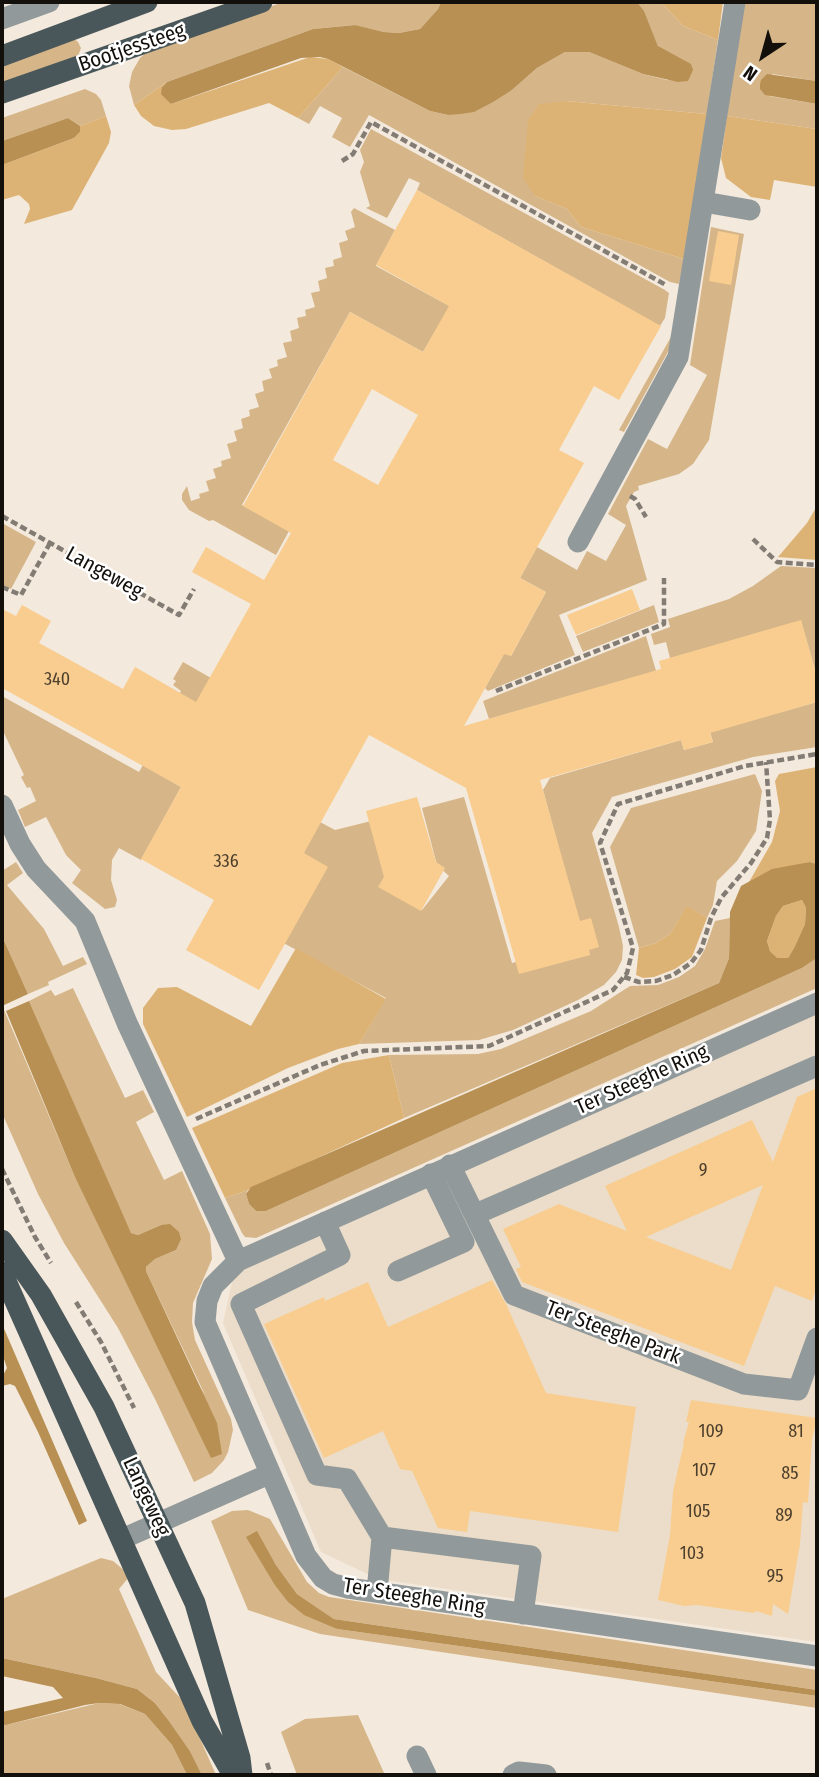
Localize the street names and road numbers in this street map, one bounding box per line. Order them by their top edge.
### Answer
street label: Bootjessteeg [75,18,189,78]
street label: Langeweg [61,542,147,604]
street label: Ter Steeghe Ring [572,1039,712,1121]
street label: Ter Steeghe Park [542,1296,684,1370]
street label: Langeweg [117,1453,175,1541]
street label: Ter Steeghe Ring [341,1573,487,1621]

